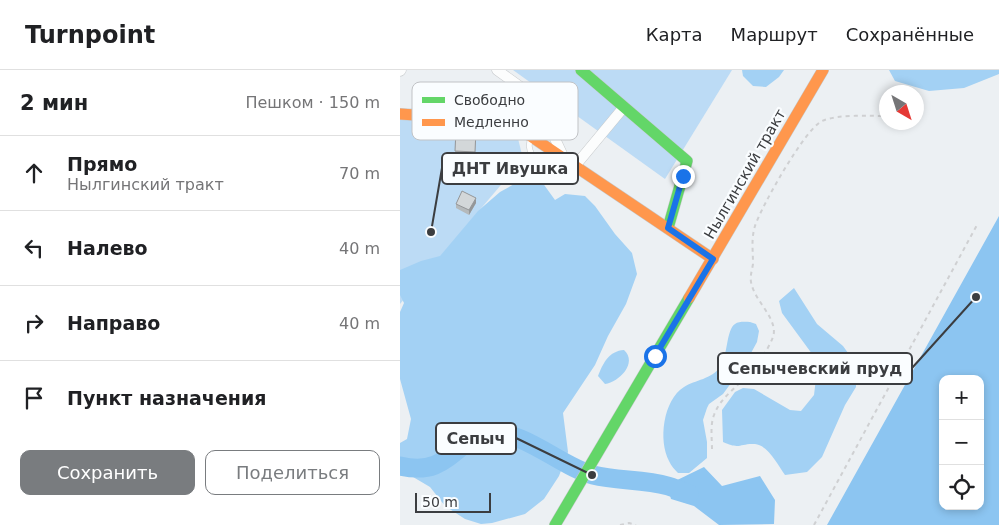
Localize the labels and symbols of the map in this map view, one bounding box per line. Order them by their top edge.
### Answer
legend [412,82,578,140]
north arrow [879,85,924,130]
text: Свободно [454,92,525,108]
street label: Нылгинский тракт [700,106,790,242]
text: Медленно [454,114,529,130]
callout: ДНТ Ивушка [442,153,578,184]
text: ДНТ Ивушка [452,159,568,178]
route end [672,165,695,188]
route start [644,345,667,368]
callout: Сепычевский пруд [718,353,912,384]
text: Сепычевский пруд [728,359,902,378]
callout: Сепыч [436,423,516,454]
text: Сепыч [446,429,506,448]
scale bar [415,490,491,513]

